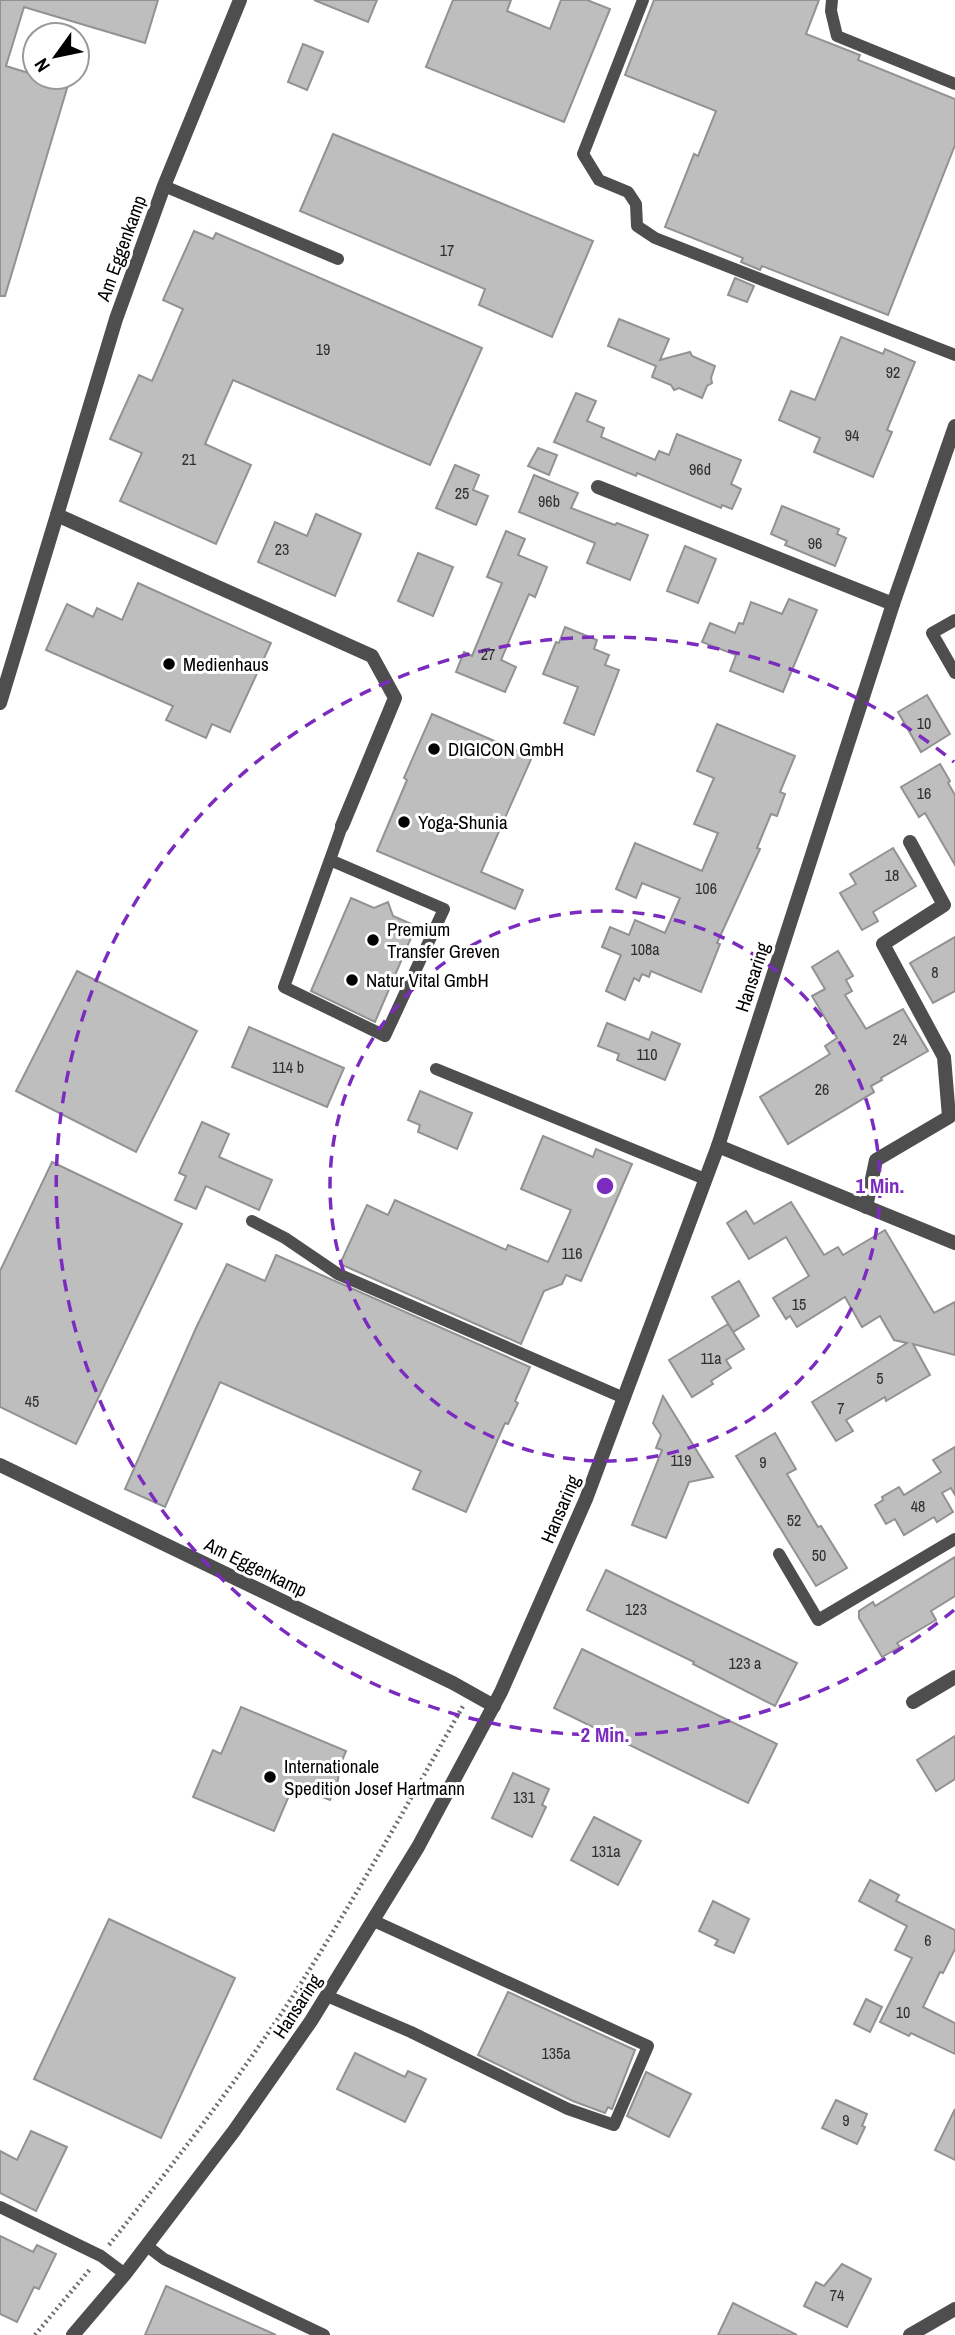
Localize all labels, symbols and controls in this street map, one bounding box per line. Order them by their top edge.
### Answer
north arrow [21,21,91,91]
text: N [28,53,56,77]
street label: Am Eggenkamp [89,191,152,305]
house number: 17 [440,239,454,261]
house number: 19 [316,338,330,360]
house number: 92 [886,361,900,383]
house number: 94 [845,424,859,446]
house number: 21 [182,448,197,470]
house number: 96d [689,458,711,480]
house number: 25 [455,482,469,504]
house number: 96b [538,490,560,512]
house number: 96 [808,532,822,554]
house number: 23 [275,538,289,560]
house number: 27 [481,643,495,665]
place label: Medienhaus [183,651,269,677]
marker: Medienhaus [161,656,177,672]
house number: 10 [917,712,931,734]
place label: DIGICON GmbH [448,736,564,762]
marker: DIGICON GmbH [426,741,442,757]
house number: 16 [917,782,931,804]
place label: Yoga-Shunia [418,809,508,835]
marker: Yoga-Shunia [396,814,412,830]
house number: 18 [885,864,899,886]
house number: 106 [695,877,717,899]
place label: Premium Transfer Greven [387,916,500,964]
marker: Premium Transfer Greven [365,932,381,948]
house number: 108a [630,938,660,960]
street label: Hansaring [729,938,776,1015]
house number: 8 [931,961,939,983]
place label: Natur Vital GmbH [366,967,489,993]
marker: Natur Vital GmbH [344,972,360,988]
house number: 24 [893,1028,907,1050]
house number: 110 [637,1043,657,1065]
house number: 114 b [272,1056,304,1078]
house number: 26 [815,1078,829,1100]
text: 1 Min. [856,1171,904,1200]
centre of rings [593,1174,617,1198]
house number: 116 [562,1242,582,1264]
house number: 15 [792,1293,806,1315]
house number: 11a [701,1347,722,1369]
house number: 5 [876,1367,884,1389]
house number: 45 [25,1390,39,1412]
house number: 7 [837,1397,845,1419]
house number: 119 [671,1449,691,1471]
house number: 9 [759,1451,767,1473]
street label: Hansaring [534,1471,586,1547]
house number: 48 [911,1495,925,1517]
house number: 52 [787,1509,801,1531]
street label: Am Eggenkamp [200,1531,312,1603]
house number: 50 [812,1544,826,1566]
house number: 123 [625,1598,647,1620]
house number: 123 a [729,1652,762,1674]
text: 2 Min. [581,1720,629,1749]
place label: Internationale Spedition Josef Hartmann [284,1753,465,1801]
marker: Internationale Spedition Josef Hartmann [262,1769,278,1785]
house number: 131 [513,1786,536,1808]
house number: 131a [591,1840,621,1862]
house number: 6 [924,1929,932,1951]
street label: Hansaring [267,1969,328,2043]
house number: 10 [896,2001,910,2023]
house number: 135a [541,2042,571,2064]
house number: 9 [842,2109,850,2131]
house number: 74 [830,2284,844,2306]

